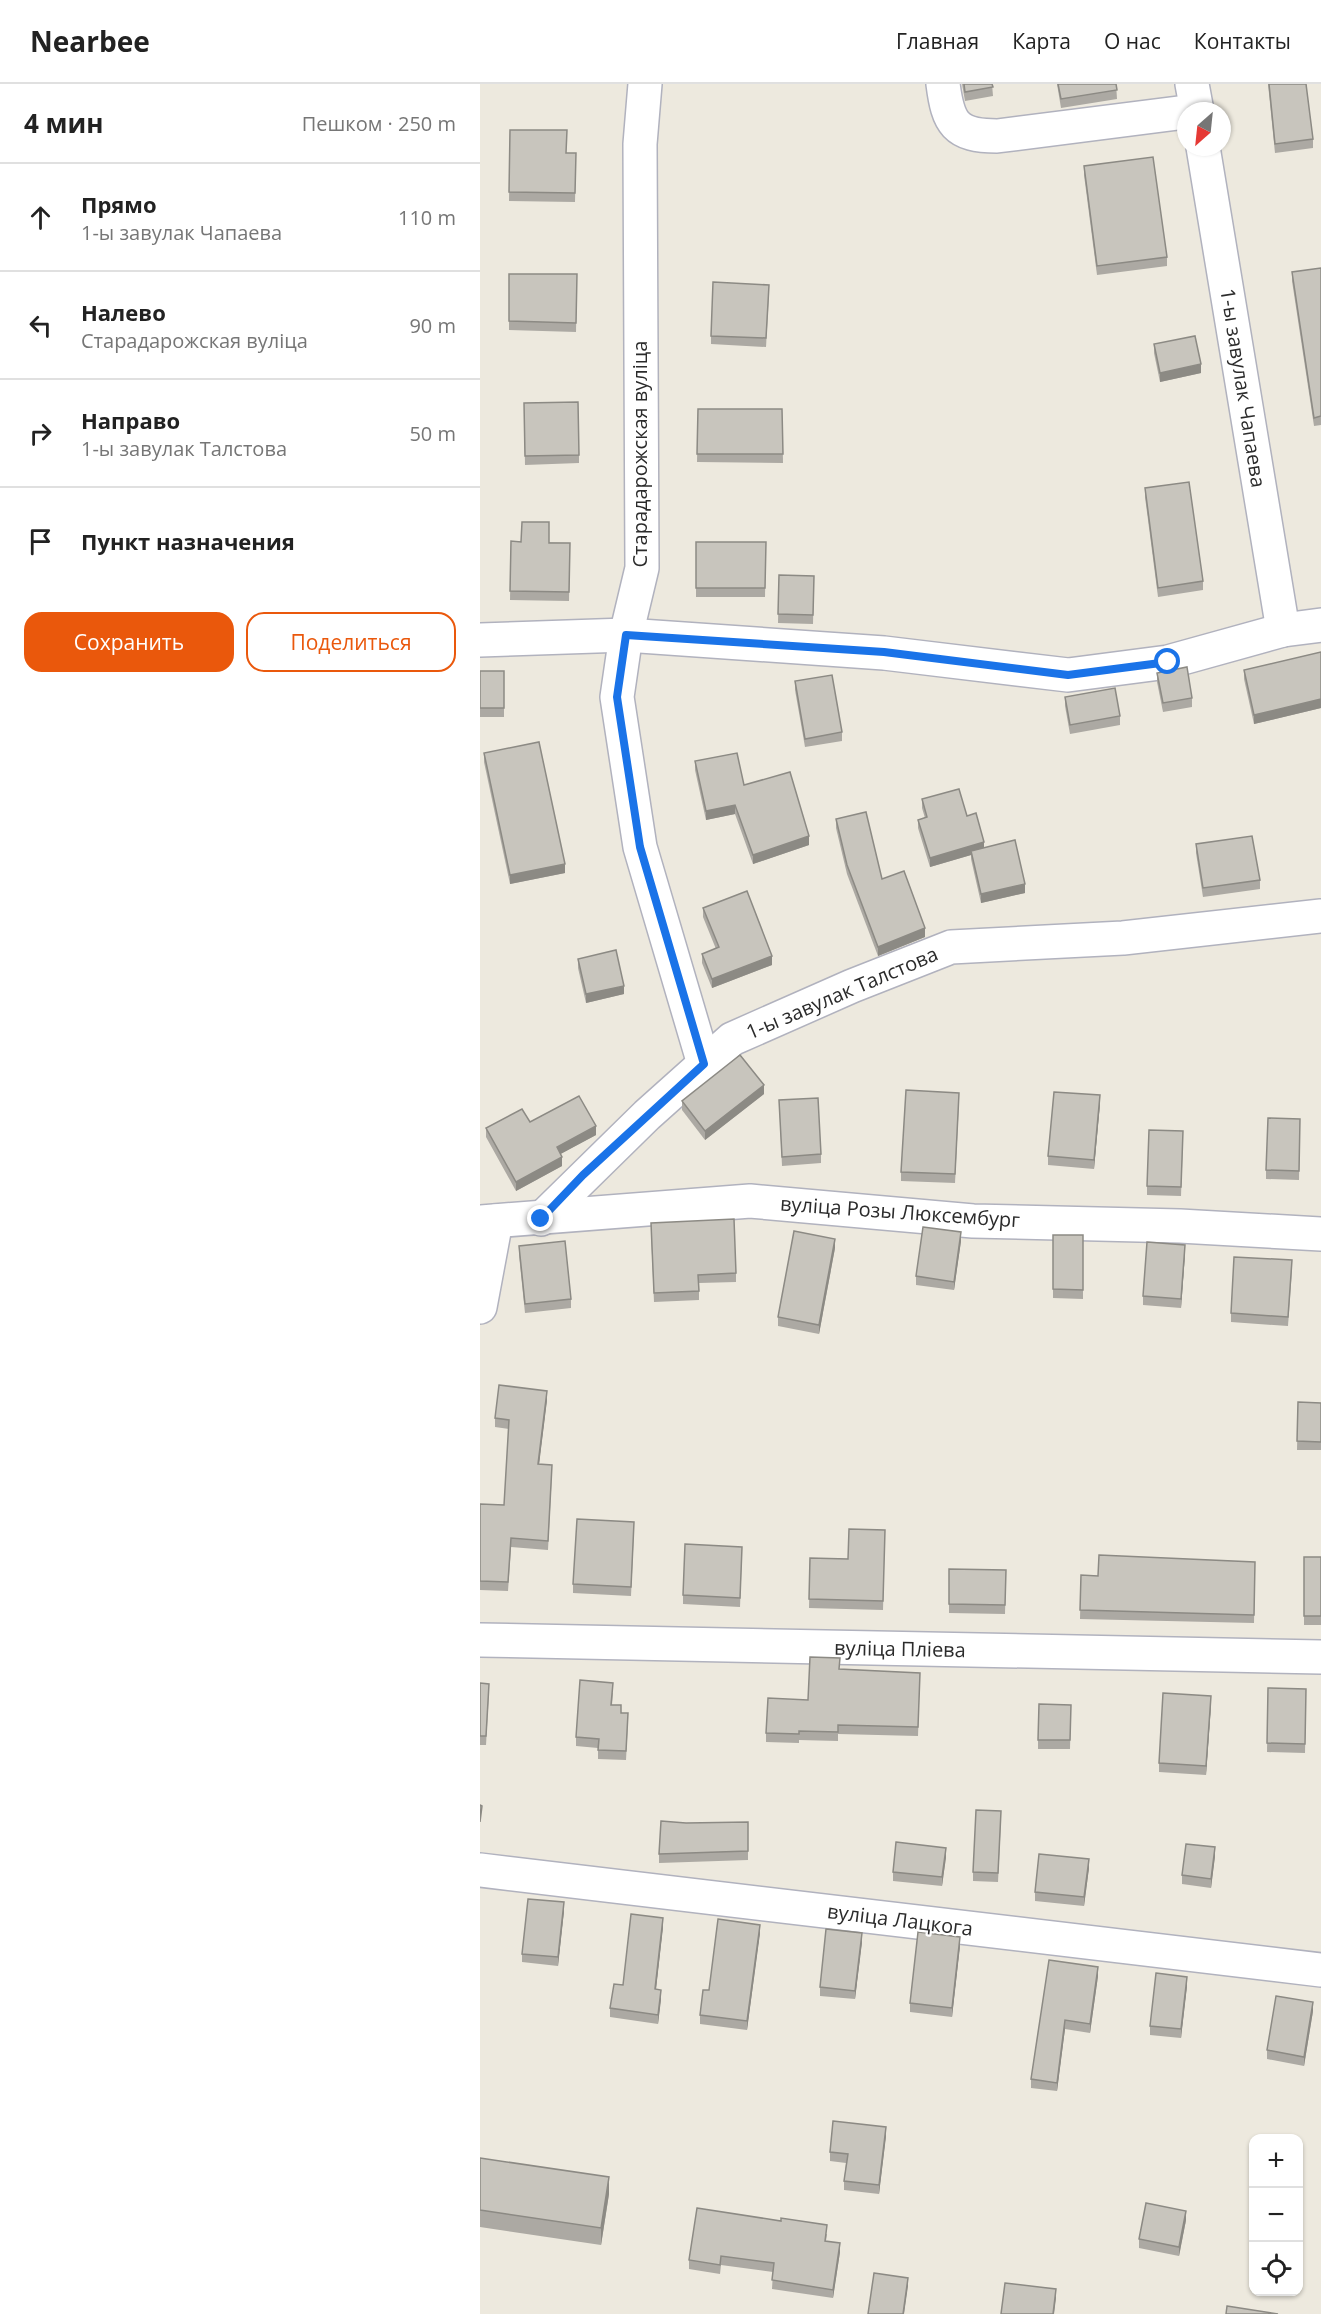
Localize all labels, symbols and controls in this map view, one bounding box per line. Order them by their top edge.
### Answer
text: Nearbee [30,22,150,60]
text: Главная [896,27,979,55]
text: Карта [1012,27,1071,55]
text: О нас [1104,27,1161,55]
text: Контакты [1194,27,1291,55]
north arrow [1177,102,1231,156]
text: 4 мин [24,105,104,141]
text: Пешком · 250 m [302,110,456,137]
text: Прямо [81,189,157,219]
icon: ahead [24,201,57,234]
text: 110 m [398,204,456,231]
text: 1-ы завулак Чапаева [81,219,282,246]
street label: 1-ы завулак Чапаева [1214,286,1273,489]
text: Налево [81,297,166,327]
icon: left [24,309,57,342]
text: 90 m [409,312,456,339]
text: Старадарожская вуліца [81,327,308,354]
street label: Старадарожская вуліца [626,341,653,567]
text: Направо [81,405,180,435]
icon: right [24,417,57,450]
text: 50 m [409,420,456,447]
text: 1-ы завулак Талстова [81,435,287,462]
icon: arrive [24,525,57,558]
text: Пункт назначения [81,526,295,556]
button: Сохранить [24,612,234,672]
button: Поделиться [246,612,456,672]
route start [1154,648,1180,674]
street label: 1-ы завулак Талстова [742,940,942,1045]
street label: вуліца Розы Люксембург [779,1190,1021,1233]
route end [527,1205,553,1231]
street label: вуліца Пліева [834,1634,966,1663]
street label: вуліца Лацкога [826,1897,974,1942]
map controls [1249,2134,1303,2296]
button: + [1249,2134,1303,2188]
button: − [1249,2188,1303,2242]
button: locate [1249,2242,1303,2296]

